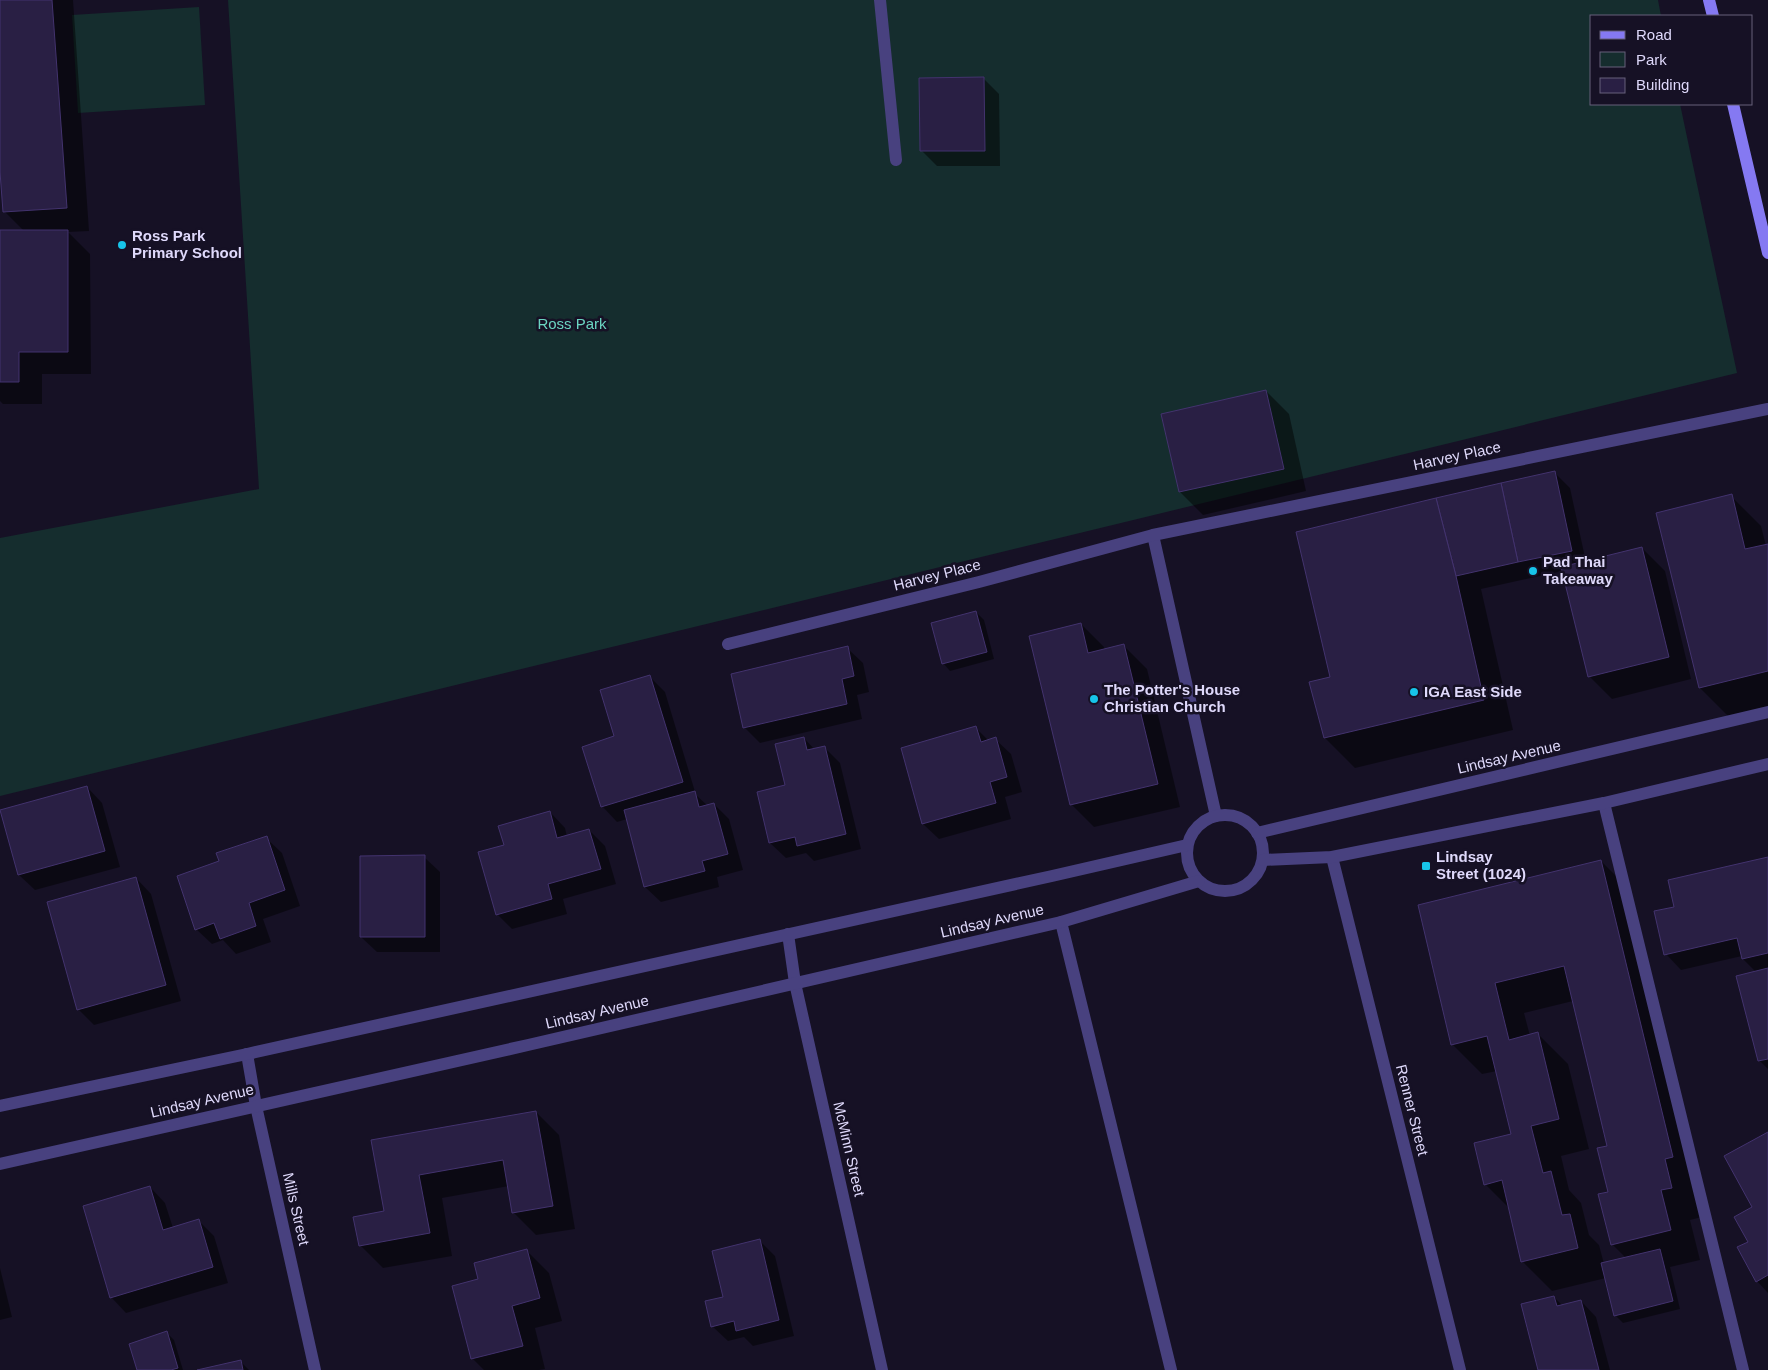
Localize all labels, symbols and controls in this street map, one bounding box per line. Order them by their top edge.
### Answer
legend [1590,15,1753,105]
text: Road [1636,26,1672,43]
text: Park [1636,51,1667,68]
text: Building [1636,76,1689,93]
place label: Ross Park Primary School [132,227,242,261]
marker: Ross Park Primary School [116,239,128,251]
park label: Ross Park [537,315,607,332]
street label: Harvey Place [1412,438,1502,473]
place label: Pad Thai Takeaway [1543,553,1613,587]
street label: Harvey Place [892,555,982,594]
marker: Pad Thai Takeaway [1527,565,1539,577]
place label: The Potter's House Christian Church [1104,681,1240,715]
place label: IGA East Side [1424,683,1522,700]
marker: IGA East Side [1408,686,1420,698]
marker: The Potter's House Christian Church [1088,693,1100,705]
street label: Lindsay Avenue [1456,736,1562,777]
place label: Lindsay Street (1024) [1436,848,1526,882]
marker: Lindsay Street (1024) [1420,860,1432,872]
street label: Lindsay Avenue [939,900,1045,941]
street label: Lindsay Avenue [544,991,650,1032]
street label: Renner Street [1393,1063,1432,1158]
street label: Lindsay Avenue [149,1080,255,1121]
street label: McMinn Street [830,1100,869,1199]
street label: Mills Street [280,1171,313,1248]

